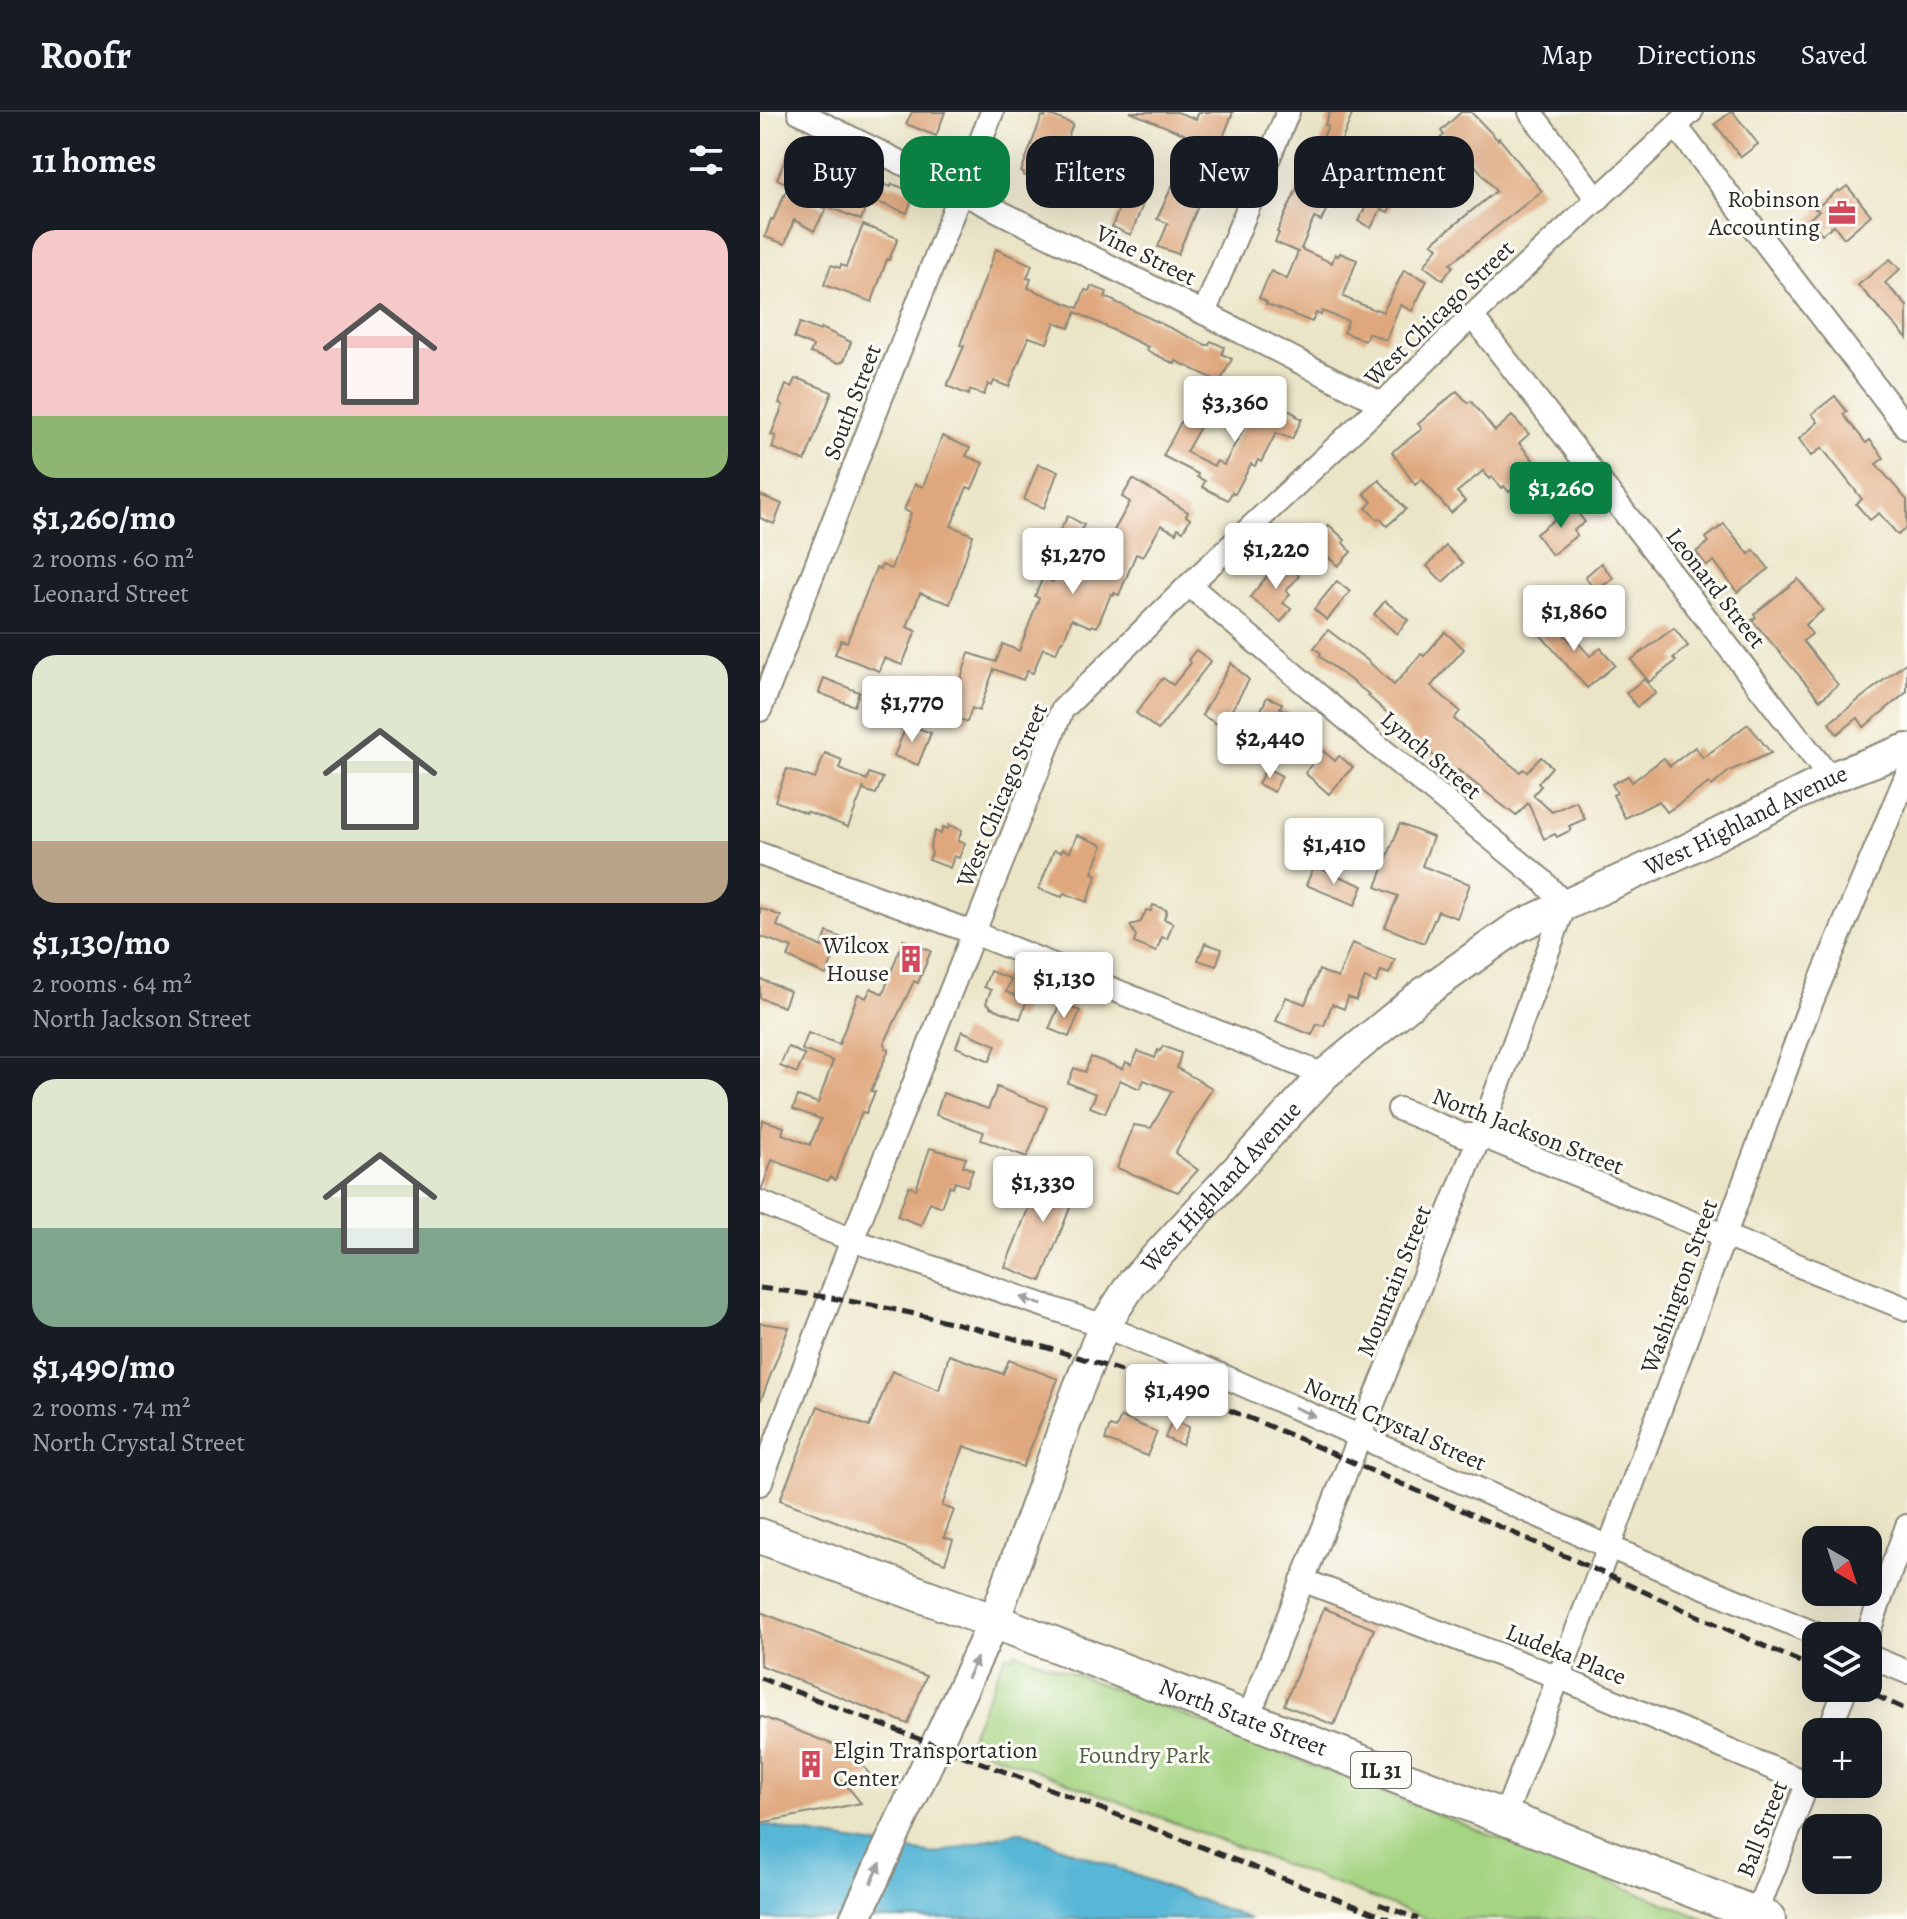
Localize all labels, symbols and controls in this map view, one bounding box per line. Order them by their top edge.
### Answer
text: Roofr [40,29,131,81]
text: Map [1541,36,1592,74]
text: Directions [1636,36,1757,74]
text: Saved [1801,36,1867,74]
chip: Buy [784,136,884,208]
chip: Rent [900,136,1010,208]
chip: Filters [1026,136,1154,208]
chip: New [1170,136,1278,208]
chip: Apartment [1294,136,1474,208]
text: 11 homes [32,137,156,184]
icon: filters [684,138,728,182]
place label: Robinson Accounting [1708,183,1820,243]
office icon: Robinson Accounting [1827,198,1857,228]
street label: Vine Street [1089,216,1202,293]
street label: West Chicago Street [1356,233,1521,394]
icon: home [308,282,452,426]
street label: South Street [815,339,889,465]
pin: $3,360 [1170,376,1300,444]
text: $3,360 [1202,384,1268,419]
pin: $1,260 [1496,462,1626,530]
text: $1,260 [1528,470,1594,505]
text: $1,260/mo [32,494,176,541]
street label: Leonard Street [1659,521,1773,655]
pin: $1,220 [1211,523,1341,591]
pin: $1,270 [1008,528,1138,596]
text: $1,220 [1243,531,1309,566]
text: $1,270 [1040,536,1106,571]
text: 2 rooms · 60 m² [32,541,194,576]
text: Leonard Street [32,576,189,611]
pin: $1,860 [1509,585,1639,653]
text: $1,860 [1541,593,1607,628]
pin: $1,770 [847,676,977,744]
text: $1,770 [880,684,944,719]
street label: West Chicago Street [948,698,1055,893]
street label: Lynch Street [1374,703,1488,807]
icon: home [308,707,452,851]
pin: $2,440 [1205,712,1335,780]
text: $2,440 [1235,720,1305,755]
street label: West Highland Avenue [1638,757,1852,883]
pin: $1,410 [1269,818,1399,886]
text: $1,410 [1302,826,1366,861]
text: $1,130/mo [32,919,170,966]
place label: Wilcox House [821,929,890,989]
building icon: Wilcox House [896,944,926,974]
pin: $1,130 [999,952,1129,1020]
text: $1,130 [1033,960,1095,995]
text: 2 rooms · 64 m² [32,966,192,1001]
text: North Jackson Street [32,1001,251,1036]
street label: North Jackson Street [1428,1080,1628,1182]
street label: West Highland Avenue [1133,1094,1308,1280]
icon: home [308,1131,452,1275]
pin: $1,330 [978,1156,1108,1224]
text: $1,330 [1011,1164,1075,1199]
street label: Washington Street [1632,1195,1725,1378]
street label: Mountain Street [1349,1200,1439,1362]
one-way arrow [1018,1294,1042,1306]
text: $1,490/mo [32,1343,175,1390]
pin: $1,490 [1112,1364,1242,1432]
street label: North Crystal Street [1299,1369,1491,1479]
text: $1,490 [1144,1372,1210,1407]
text: 2 rooms · 74 m² [32,1390,191,1425]
one-way arrow [1293,1406,1316,1419]
text: North Crystal Street [32,1425,245,1460]
north arrow [1802,1526,1882,1606]
map controls [1802,1526,1882,1894]
street label: Ludeka Place [1501,1615,1631,1693]
button: layers [1802,1622,1882,1702]
one-way arrow [965,1656,979,1680]
street label: North State Street [1154,1670,1332,1764]
button: + [1802,1718,1882,1798]
place label: Elgin Transportation Center [833,1734,1038,1794]
park label: Foundry Park [1078,1739,1210,1771]
building icon: Elgin Transportation Center [796,1749,826,1779]
road number: IL 31 [1351,1752,1411,1788]
street label: Ball Street [1729,1776,1795,1882]
button: − [1802,1814,1882,1894]
one-way arrow [869,1861,883,1885]

